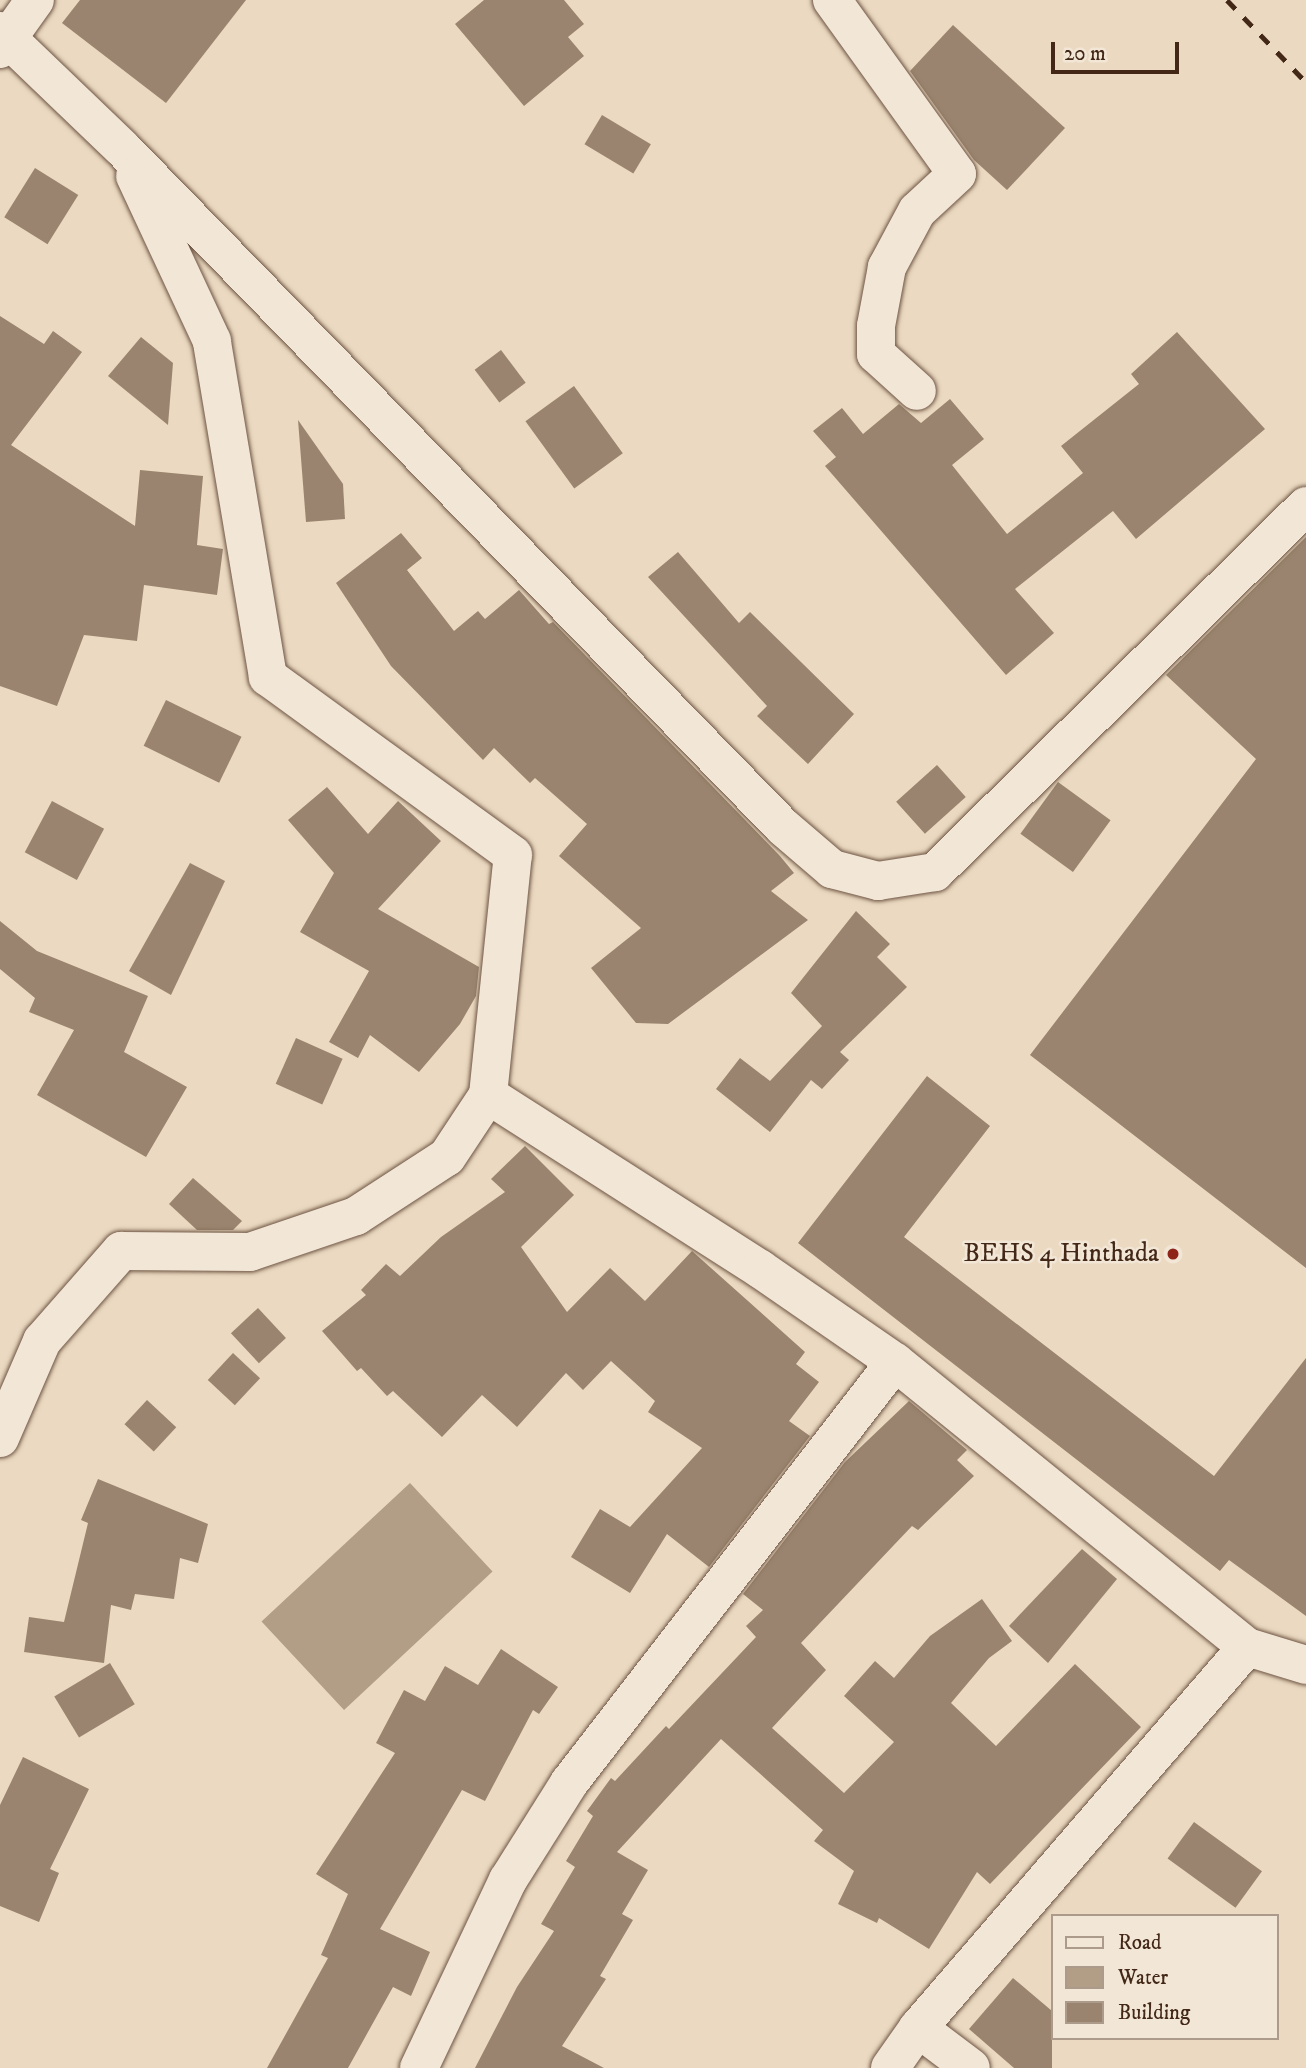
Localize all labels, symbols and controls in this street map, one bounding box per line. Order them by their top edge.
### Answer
scale bar [1054,28,1182,72]
text: 20 m [1064,41,1106,67]
place label: BEHS 4 Hinthada [964,1238,1159,1270]
marker: BEHS 4 Hinthada [1165,1246,1181,1262]
legend [1050,1914,1278,2040]
text: Road [1118,1930,1162,1956]
text: Water [1118,1965,1168,1991]
text: Building [1118,2000,1190,2026]

